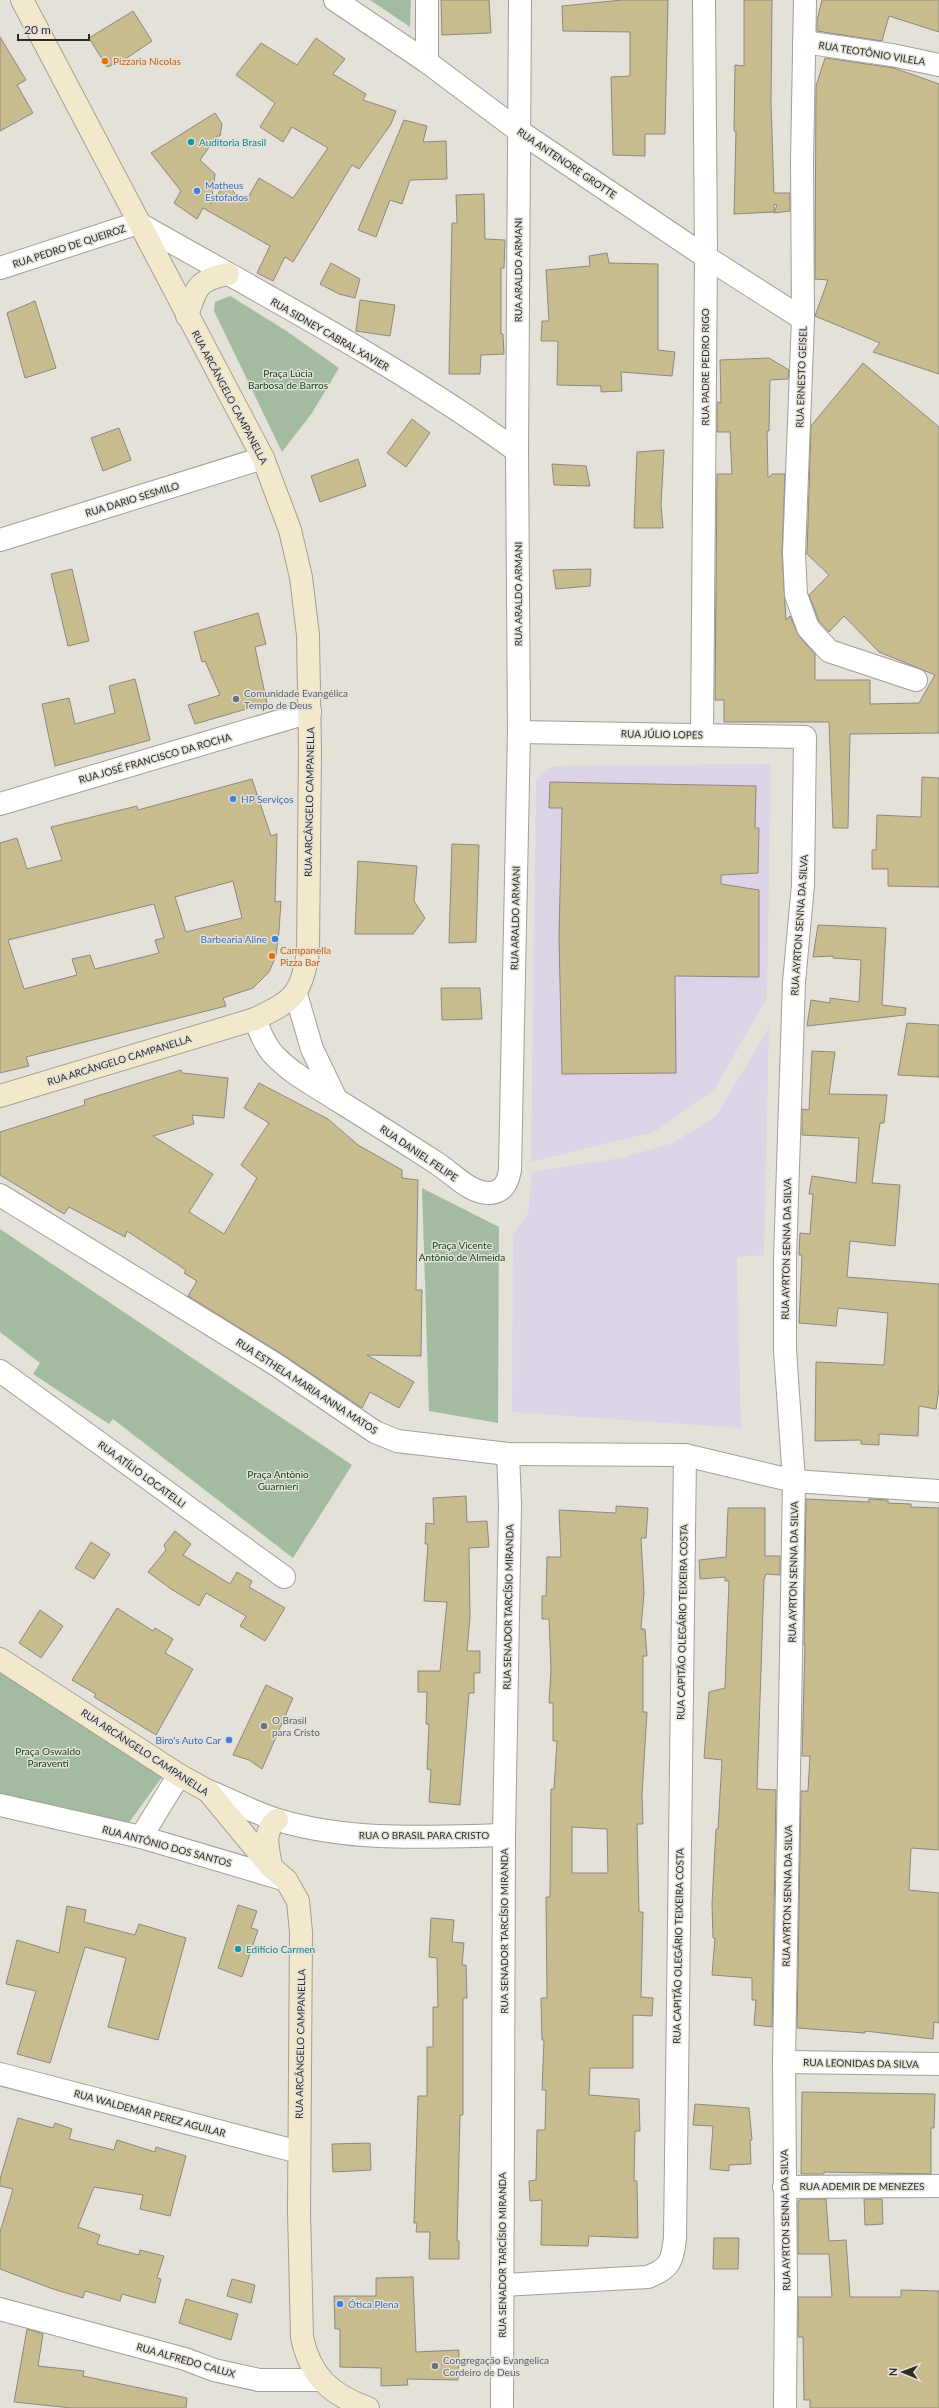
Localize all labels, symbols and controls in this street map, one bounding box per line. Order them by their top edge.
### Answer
scale bar [18,16,89,42]
text: 20 m [24,22,51,37]
street label: RUA TEOTÔNIO VILELA [818,39,926,67]
place label: Pizzaria Nicolas [113,55,181,67]
marker: Pizzaria Nicolas [100,56,110,66]
street label: RUA ANTENORE GROTTE [515,125,619,201]
place label: Auditoria Brasil [199,136,266,148]
marker: Auditoria Brasil [186,137,196,147]
place label: Matheus Estofados [205,179,248,203]
marker: Matheus Estofados [192,186,202,196]
street label: RUA ARALDO ARMANI [512,218,524,322]
street label: RUA PEDRO DE QUEIROZ [11,222,127,270]
street label: RUA SIDNEY CABRAL XAVIER [269,295,392,373]
street label: RUA PADRE PEDRO RIGO [699,308,711,426]
street label: RUA ERNESTO GEISEL [793,326,809,428]
street label: RUA ARCÂNGELO CAMPANELLA [189,328,271,466]
park label: Praça Lúcia Barbosa de Barros [248,367,328,391]
street label: RUA DARIO SESMILO [84,479,180,519]
street label: RUA ARALDO ARMANI [512,542,524,646]
place label: Comunidade Evangélica Tempo de Deus [244,687,348,711]
marker: Comunidade Evangélica Tempo de Deus [231,694,241,704]
street label: RUA ARCÂNGELO CAMPANELLA [302,727,316,877]
street label: RUA JÚLIO LOPES [621,727,703,741]
street label: RUA JOSÉ FRANCISCO DA ROCHA [77,730,233,786]
place label: HP Serviços [241,793,294,805]
marker: HP Serviços [228,794,238,804]
street label: RUA AYRTON SENNA DA SILVA [788,854,810,996]
street label: RUA ARALDO ARMANI [508,866,522,970]
place label: Barbearia Aline [201,933,267,945]
marker: Barbearia Aline [270,934,280,944]
place label: Campanella Pizza Bar [280,944,331,968]
marker: Campanella Pizza Bar [267,951,277,961]
street label: RUA ARCÂNGELO CAMPANELLA [46,1032,193,1088]
street label: RUA DANIEL FELIPE [378,1122,460,1184]
street label: RUA AYRTON SENNA DA SILVA [779,1178,793,1320]
park label: Praça Vicente Antônio de Almeida [419,1239,505,1263]
street label: RUA ESTHELA MARIA ANNA MATOS [234,1336,380,1436]
street label: RUA ATÍLIO LOCATELLI [96,1438,188,1510]
park label: Praça Antônio Guarnieri [247,1468,309,1492]
street label: RUA AYRTON SENNA DA SILVA [786,1501,800,1643]
street label: RUA SENADOR TARCÍSIO MIRANDA [501,1524,515,1690]
street label: RUA CAPITÃO OLEGÁRIO TEIXEIRA COSTA [674,1524,690,1720]
street label: RUA ARCÂNGELO CAMPANELLA [79,1706,211,1798]
place label: O Brasil para Cristo [272,1714,320,1738]
marker: O Brasil para Cristo [259,1721,269,1731]
place label: Biro's Auto Car [156,1734,221,1746]
marker: Biro's Auto Car [224,1735,234,1745]
park label: Praça Oswaldo Paraventi [15,1745,81,1769]
street label: RUA ANTÔNIO DOS SANTOS [101,1823,233,1869]
street label: RUA AYRTON SENNA DA SILVA [780,1825,794,1967]
street label: RUA O BRASIL PARA CRISTO [359,1829,489,1841]
street label: RUA SENADOR TARCÍSIO MIRANDA [498,1848,510,2014]
street label: RUA CAPITÃO OLEGÁRIO TEIXEIRA COSTA [670,1848,686,2044]
place label: Edifício Carmen [246,1943,315,1955]
marker: Edifício Carmen [233,1944,243,1954]
street label: RUA ARCÂNGELO CAMPANELLA [293,1969,307,2119]
street label: RUA LEONIDAS DA SILVA [803,2056,919,2070]
street label: RUA WALDEMAR PEREZ AGUILAR [73,2087,228,2139]
street label: RUA AYRTON SENNA DA SILVA [778,2149,792,2291]
street label: RUA SENADOR TARCÍSIO MIRANDA [496,2172,508,2338]
street label: RUA ADEMIR DE MENEZES [800,2180,924,2192]
place label: Ótica Plena [348,2298,399,2310]
marker: Ótica Plena [335,2299,345,2309]
street label: RUA ALFREDO CALUX [135,2340,237,2380]
north arrow [883,2352,923,2392]
place label: Congregação Evangelica Cordeiro de Deus [443,2354,549,2378]
marker: Congregação Evangelica Cordeiro de Deus [430,2361,440,2371]
text: N [886,2367,899,2376]

